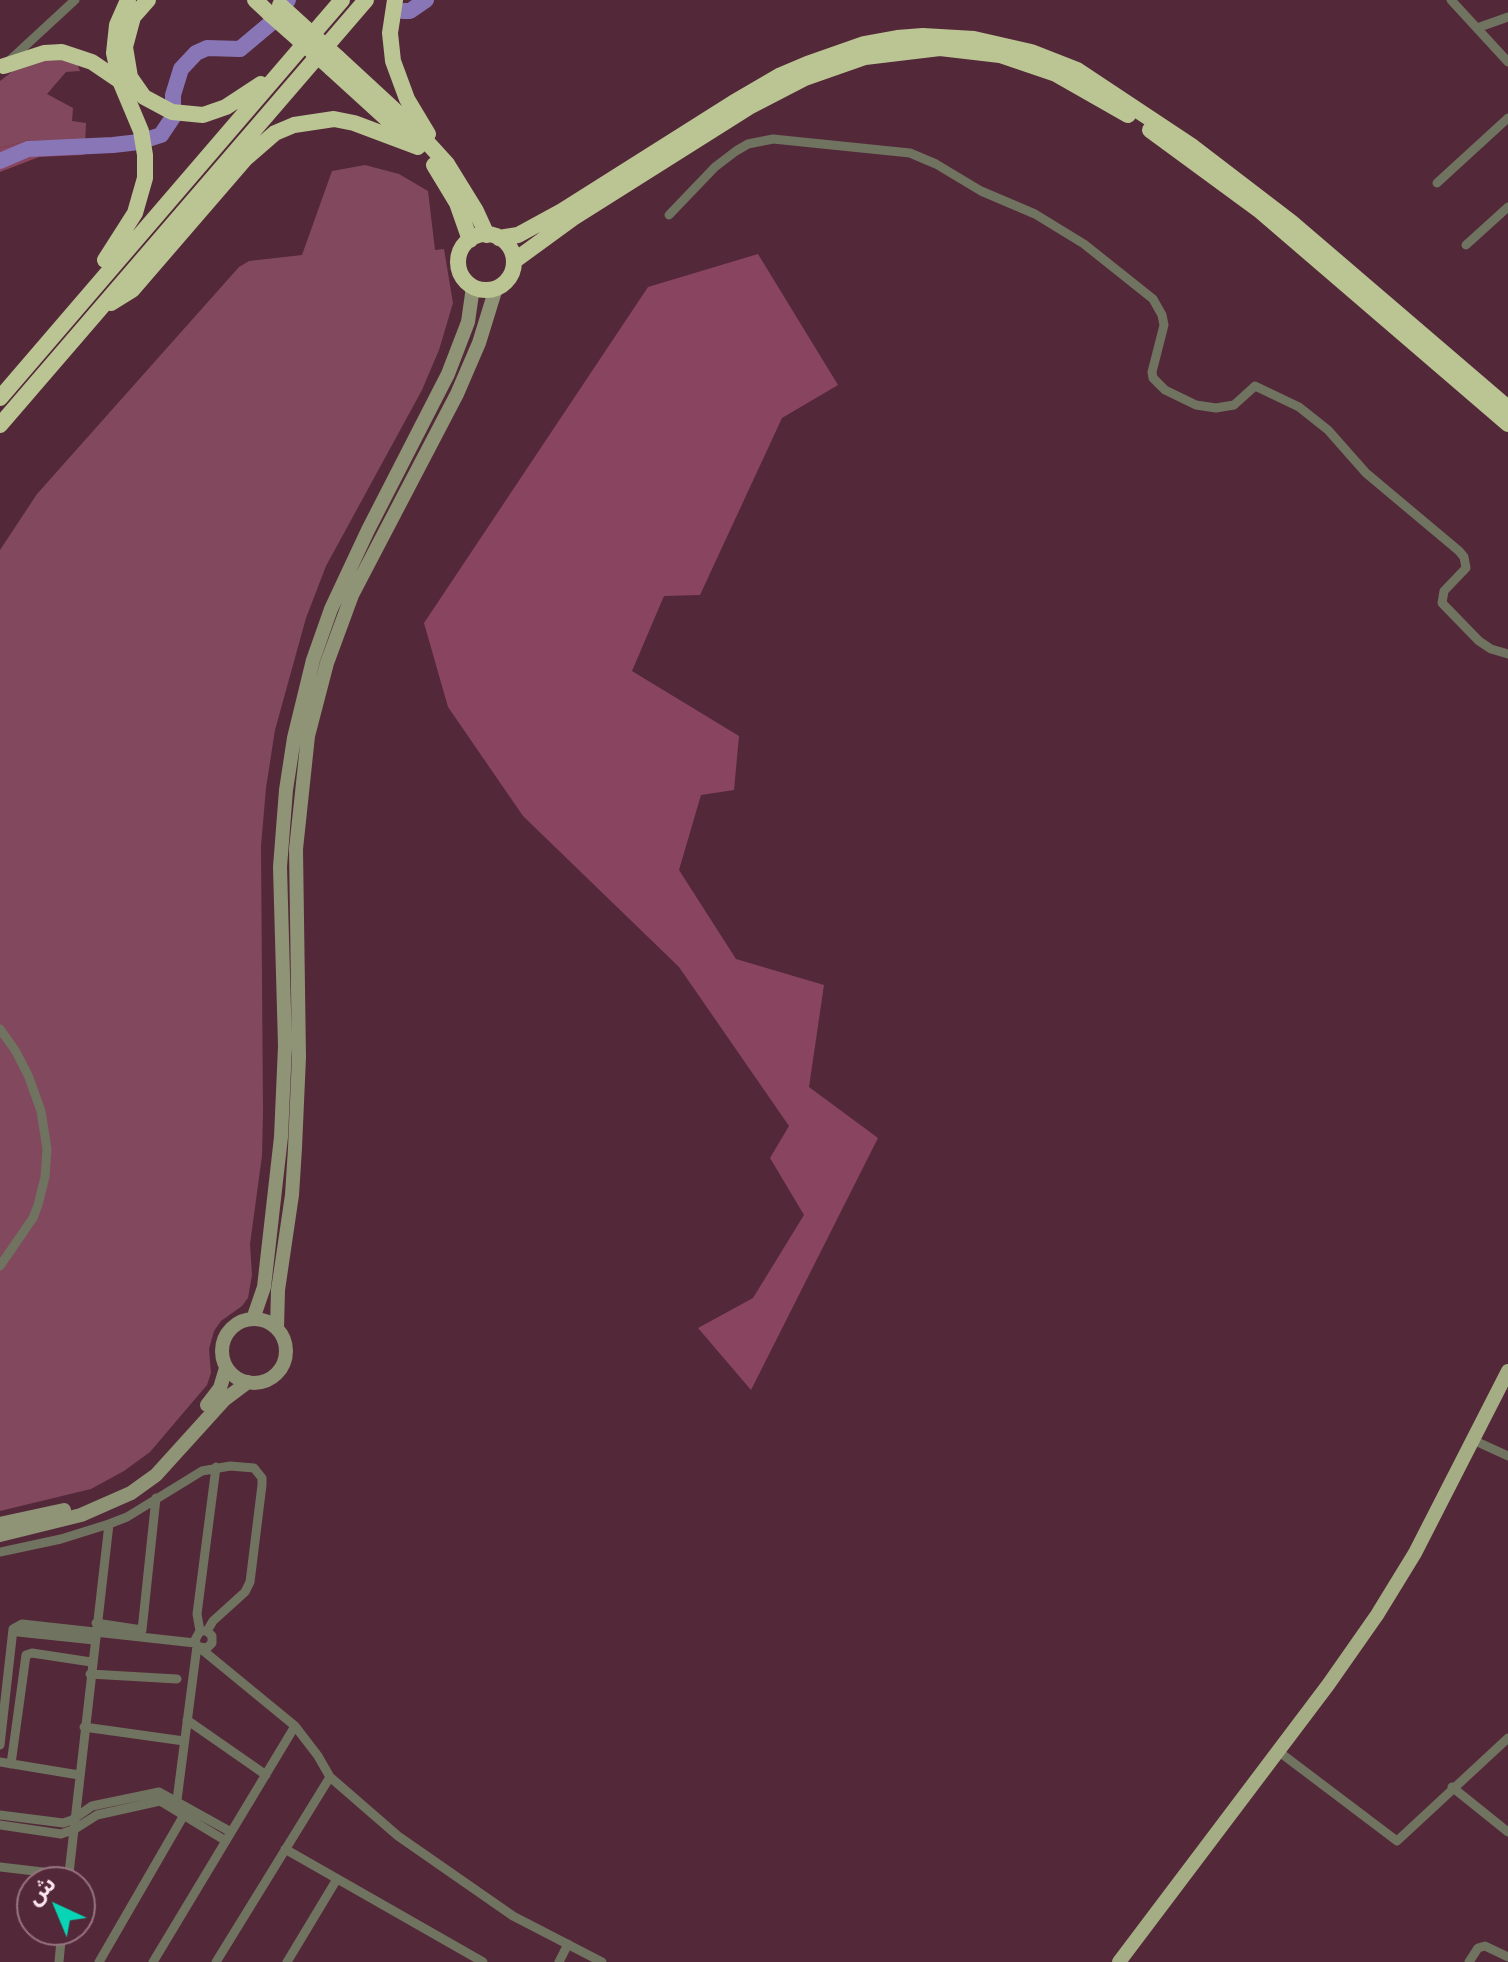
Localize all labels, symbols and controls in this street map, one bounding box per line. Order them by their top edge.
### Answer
north arrow [16,1866,96,1946]
text: ش [20,1870,61,1911]

